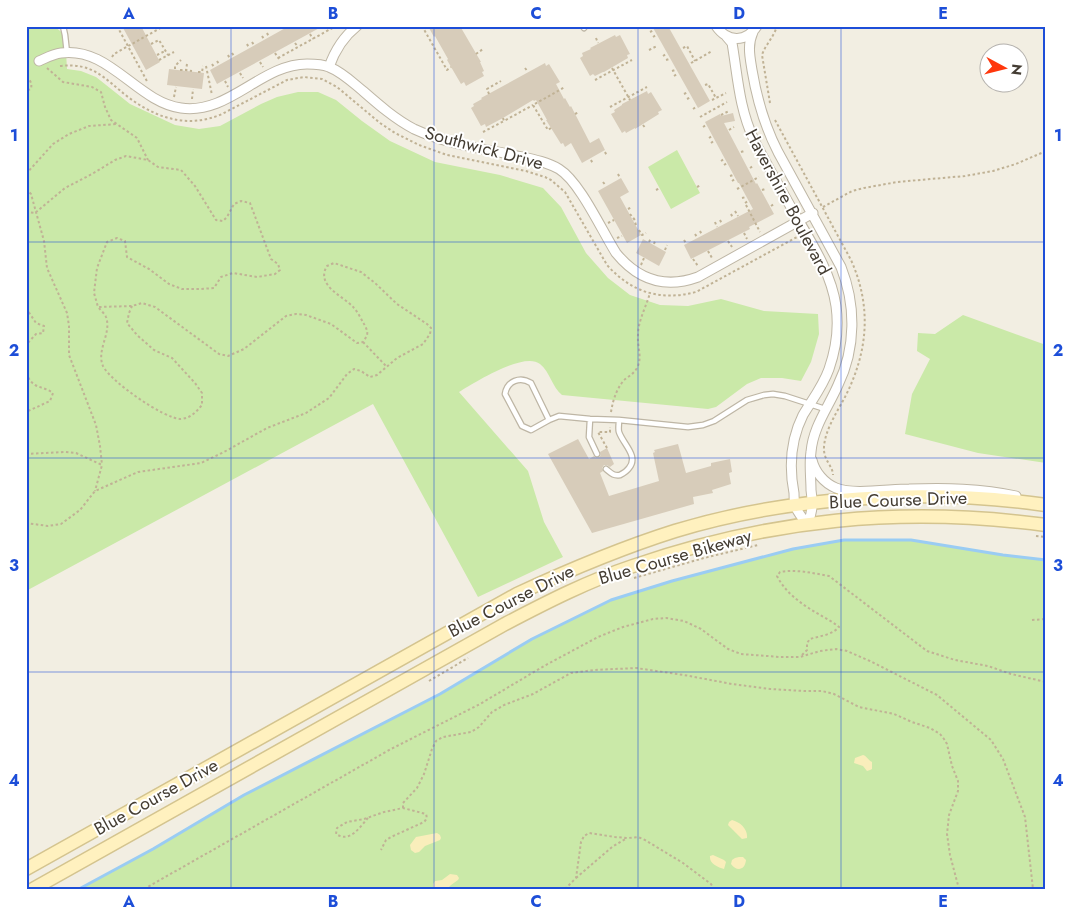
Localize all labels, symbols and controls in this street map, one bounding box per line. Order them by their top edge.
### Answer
text: A [122,2,135,25]
text: B [328,2,338,25]
text: C [530,2,542,25]
text: D [733,2,745,25]
text: E [938,2,948,25]
north arrow [980,42,1030,92]
text: N [1006,63,1028,76]
street label: Southwick Drive [422,120,546,176]
text: 1 [10,124,18,147]
street label: Havershire Boulevard [739,124,837,280]
text: 1 [1054,124,1062,147]
text: 2 [9,339,19,362]
text: 2 [1053,339,1063,362]
street label: Blue Course Drive [829,485,967,515]
street label: Blue Course Bikeway [595,523,755,591]
text: 3 [9,554,19,577]
text: 3 [1053,554,1063,577]
street label: Blue Course Drive [444,558,578,644]
street label: Blue Course Drive [89,752,223,842]
text: 4 [8,769,20,792]
text: 4 [1052,769,1064,792]
text: A [122,890,135,913]
text: B [328,890,338,913]
text: C [530,890,542,913]
text: D [733,890,745,913]
text: E [938,890,948,913]

